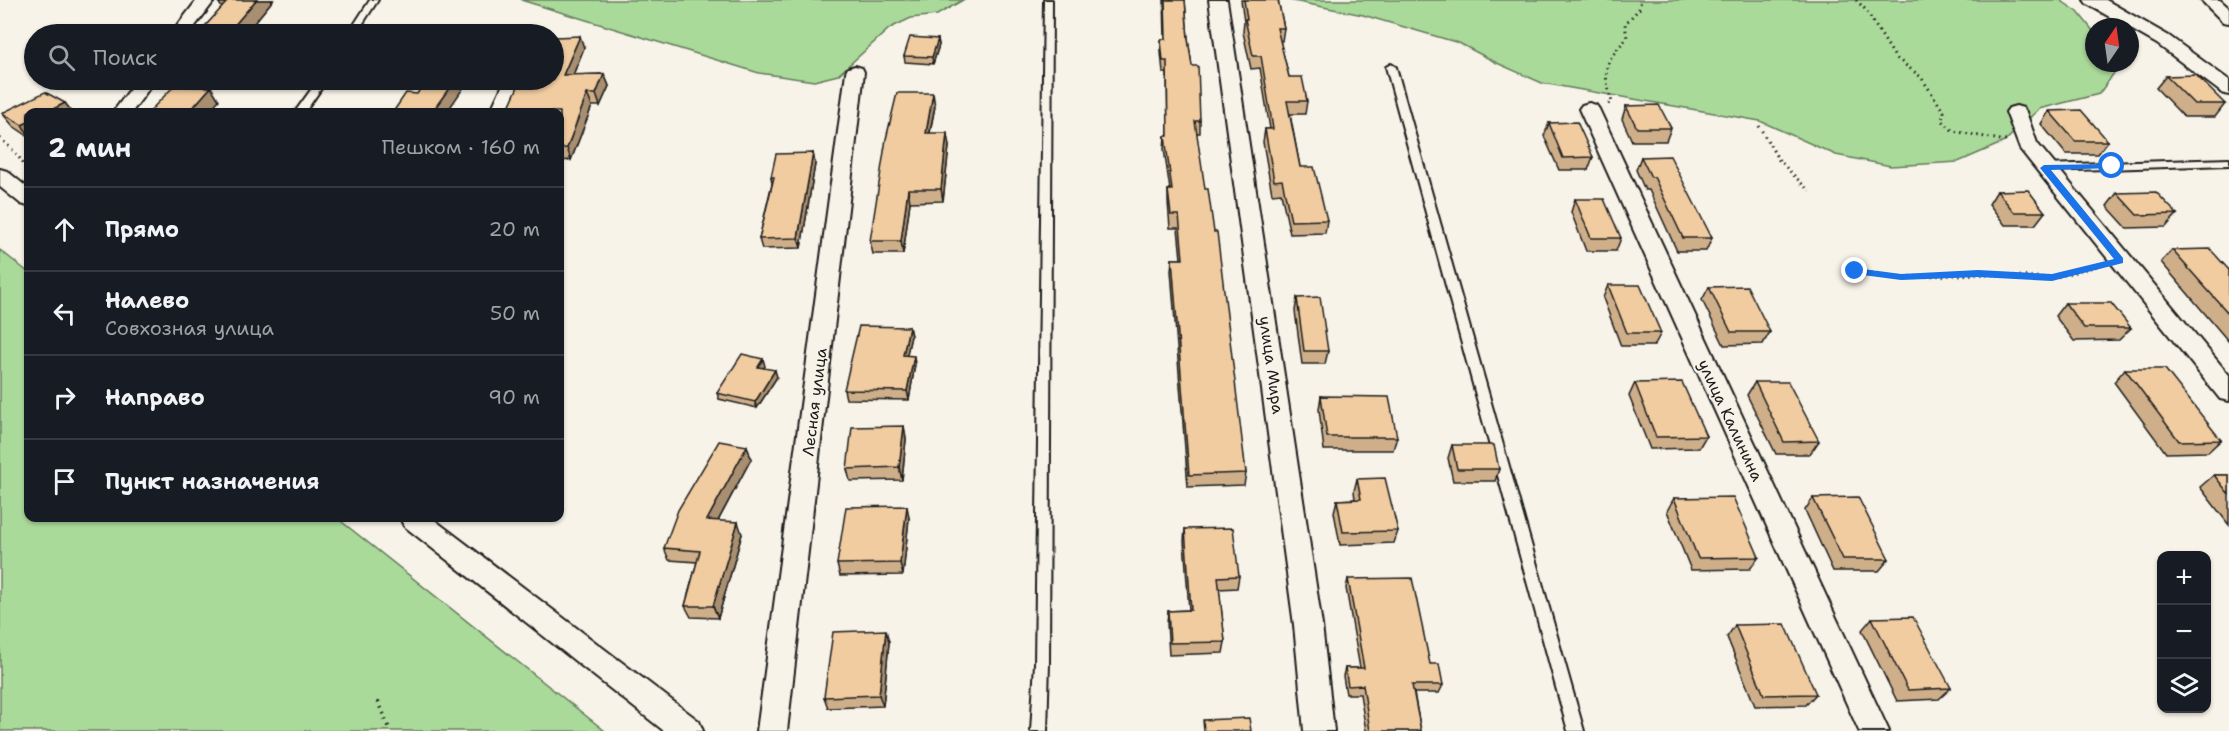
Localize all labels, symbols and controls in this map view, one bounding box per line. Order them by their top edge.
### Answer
north arrow [2085,18,2139,72]
search box [24,24,564,90]
icon: search [45,41,78,74]
text: Поиск [93,43,157,72]
text: 2 мин [48,130,131,165]
text: Пешком · 160 m [382,134,540,160]
route start [2098,152,2124,178]
icon: ahead [48,213,81,246]
text: Прямо [105,215,179,244]
text: 20 m [489,216,540,242]
route end [1841,257,1867,283]
text: Налево [105,286,189,315]
icon: left [48,297,81,330]
text: 50 m [490,300,540,326]
text: Совхозная улица [105,315,274,341]
street label: улица Мира [1254,315,1289,415]
street label: Лесная улица [797,347,832,457]
street label: улица Калинина [1693,356,1768,485]
icon: right [48,381,81,414]
text: Направо [105,383,205,412]
text: 90 m [488,384,540,410]
icon: arrive [48,465,81,498]
text: Пункт назначения [105,467,319,496]
map controls [2157,551,2211,713]
button: + [2157,551,2211,605]
button: − [2157,605,2211,659]
button: layers [2157,659,2211,713]

